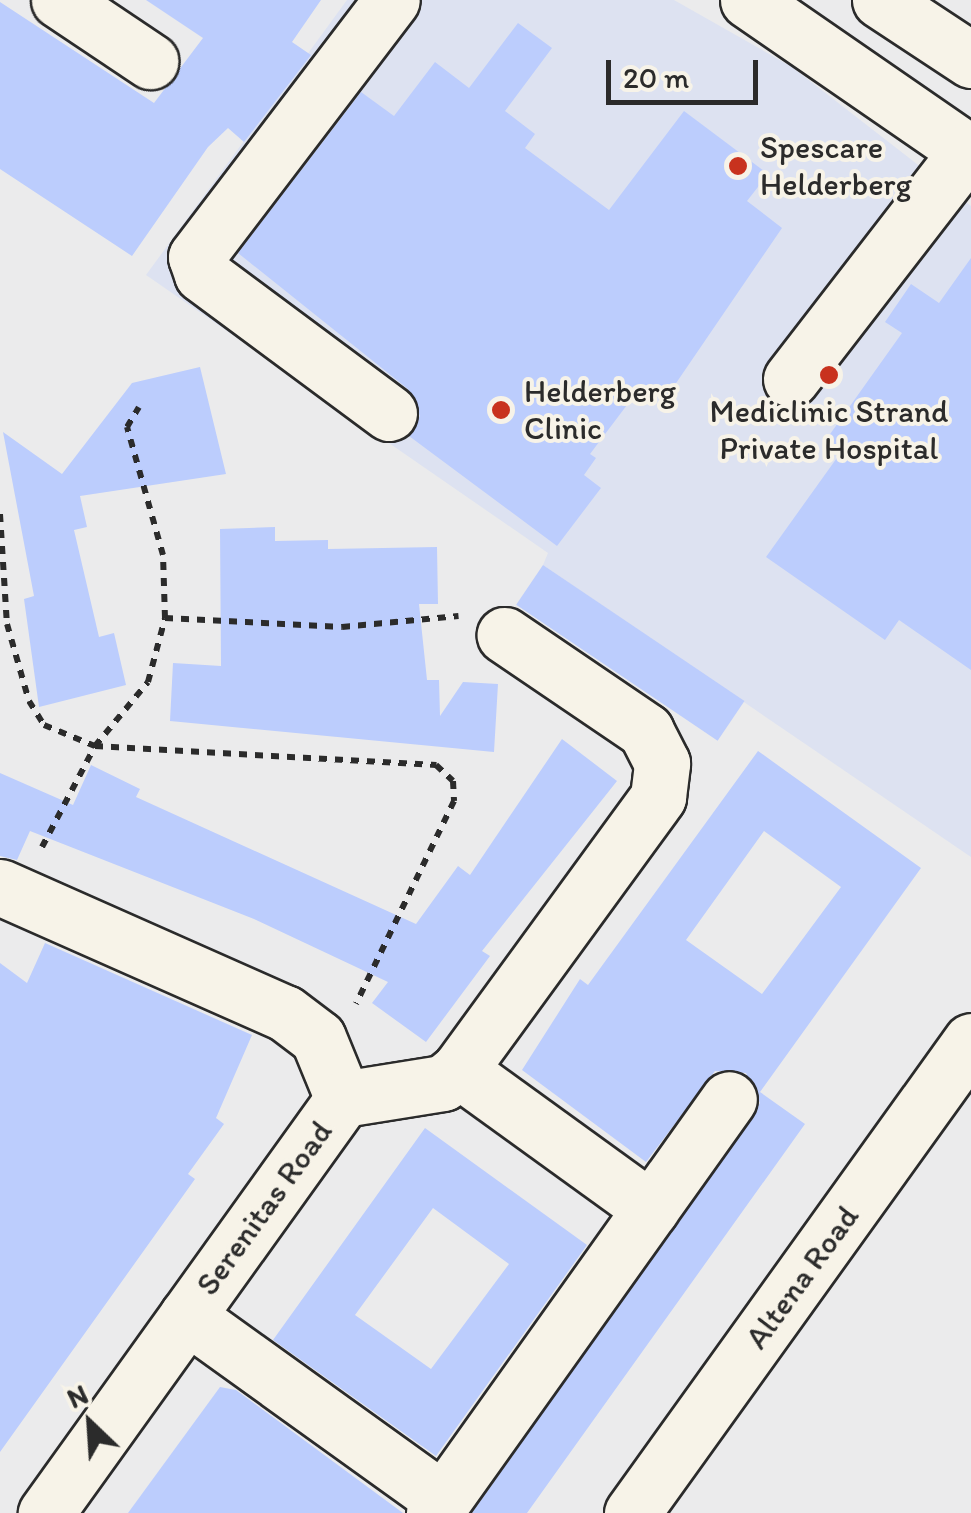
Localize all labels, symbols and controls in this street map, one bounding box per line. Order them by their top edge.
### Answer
scale bar [611,40,764,102]
text: 20 m [623,59,689,96]
place label: Spescare Helderberg [760,129,912,204]
marker: Spescare Helderberg [725,153,751,179]
marker: Mediclinic Strand Private Hospital [816,362,842,388]
place label: Helderberg Clinic [524,373,676,448]
place label: Mediclinic Strand Private Hospital [709,393,949,468]
marker: Helderberg Clinic [488,397,514,423]
street label: Serenitas Road [188,1114,340,1302]
street label: Altena Road [737,1198,867,1356]
north arrow [40,1373,140,1473]
text: N [62,1376,93,1415]

